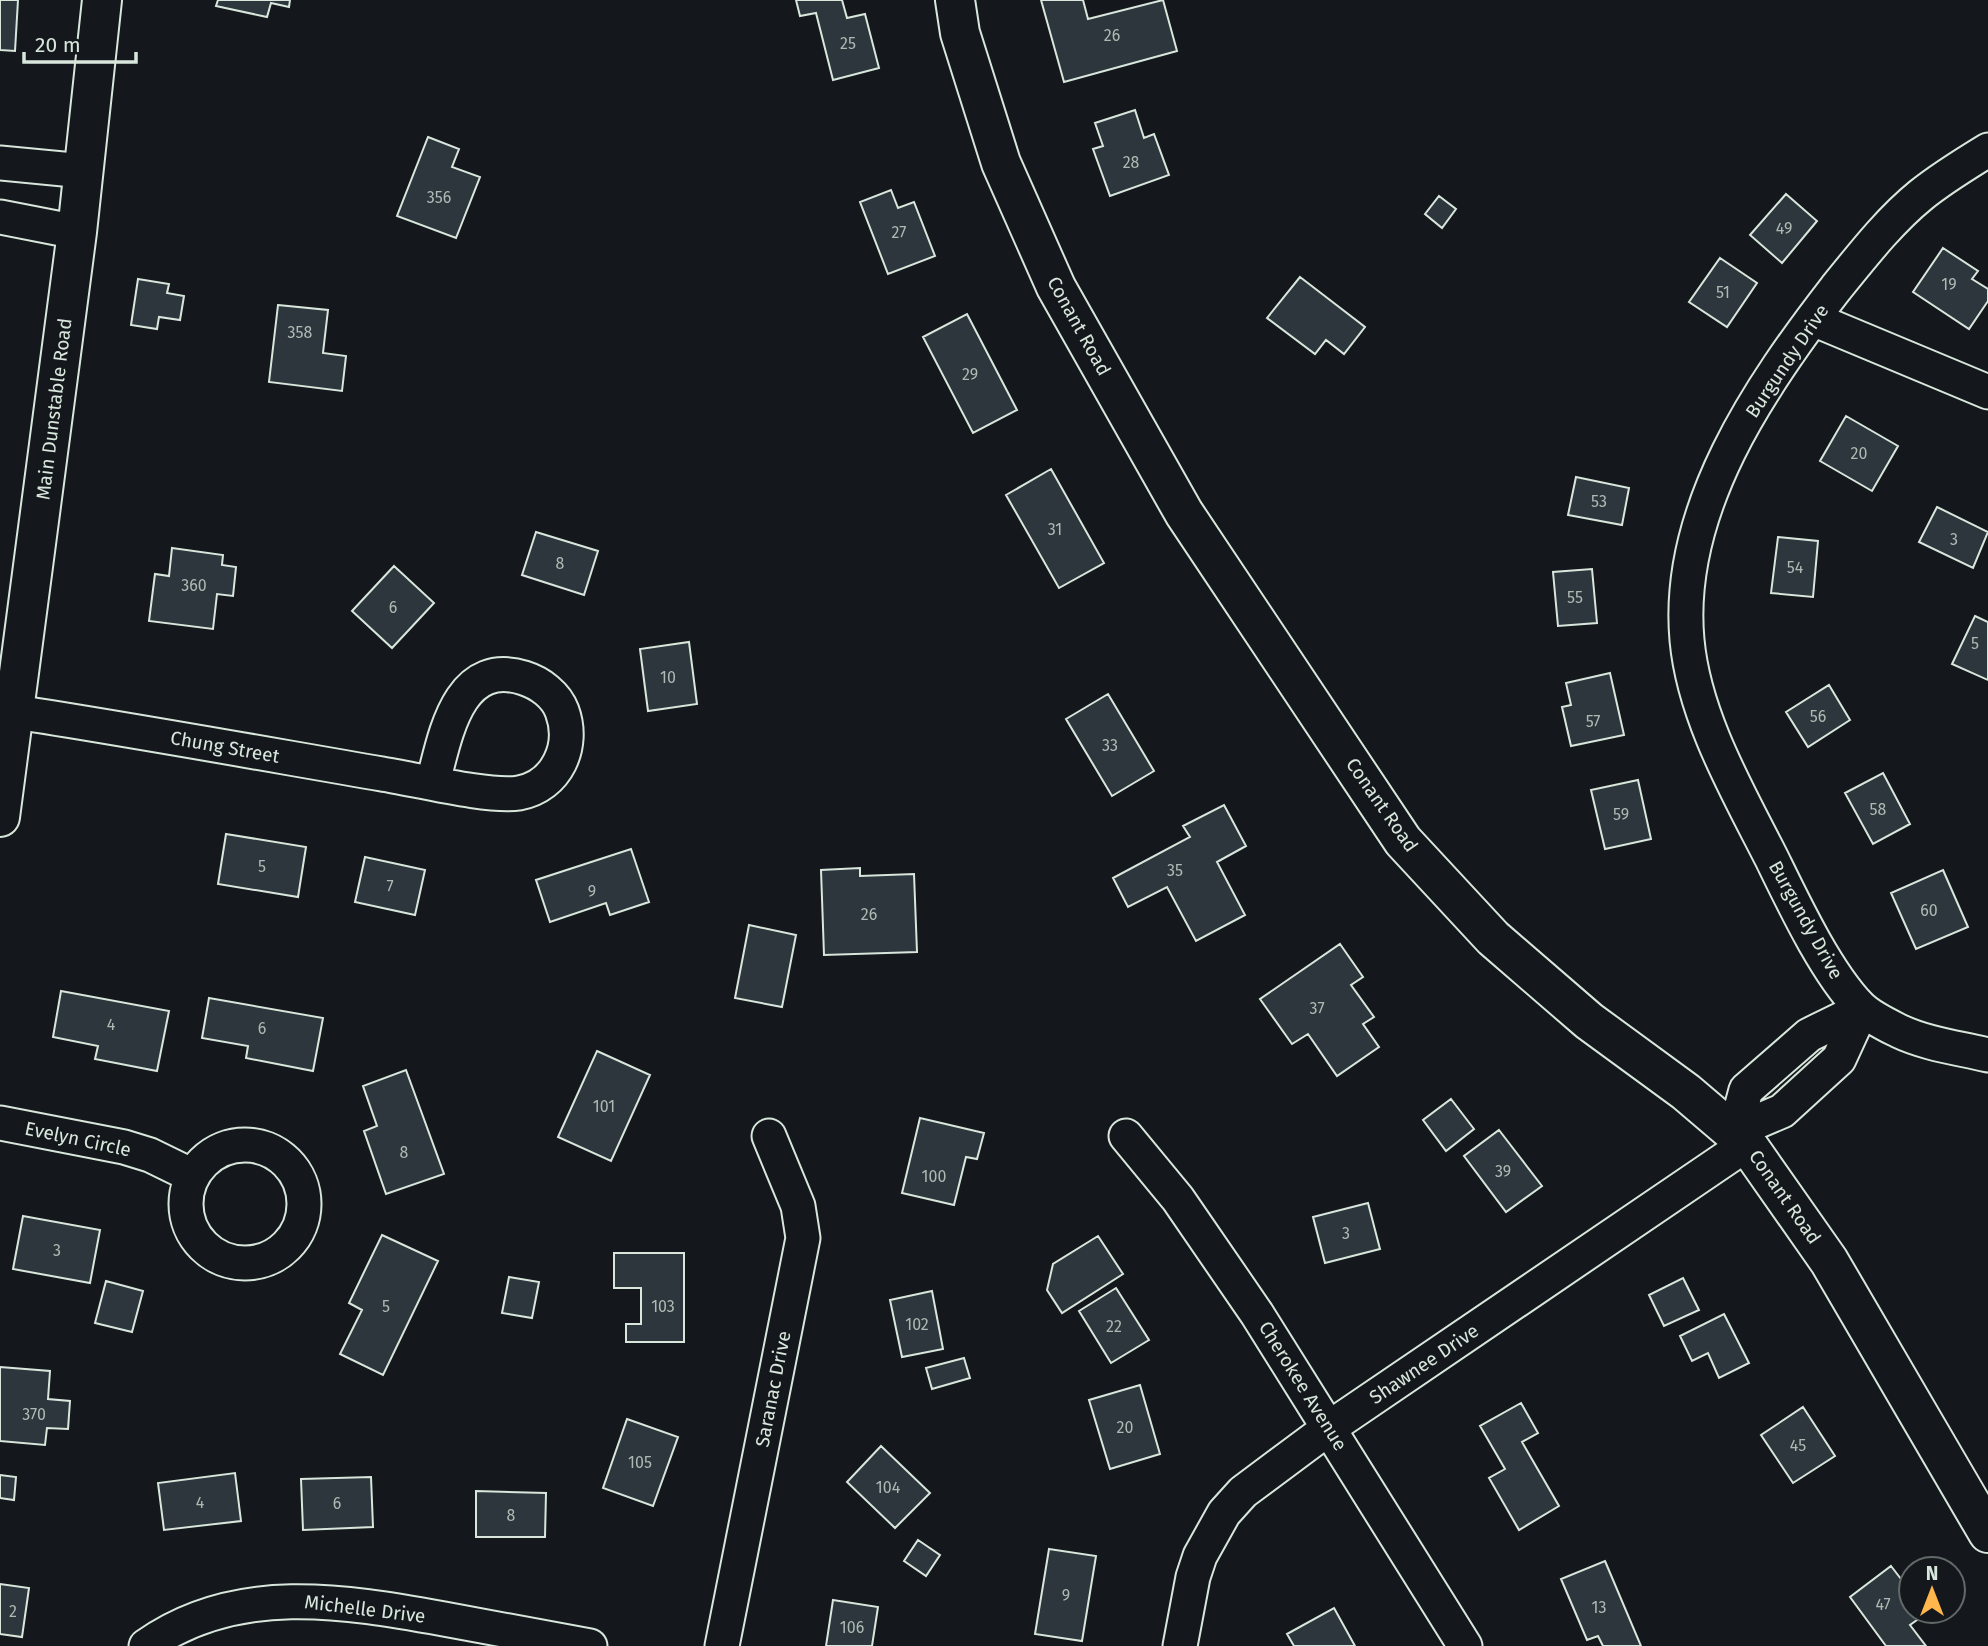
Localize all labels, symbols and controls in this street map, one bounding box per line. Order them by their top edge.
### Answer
scale bar [24,21,136,65]
house number: 26 [1104,26,1120,45]
text: 20 m [35,32,81,58]
house number: 25 [840,34,856,53]
house number: 28 [1123,153,1140,172]
house number: 356 [427,188,451,207]
house number: 49 [1776,219,1792,238]
house number: 27 [892,223,906,242]
street label: Conant Road [1042,272,1116,380]
house number: 19 [1941,275,1957,294]
house number: 51 [1716,283,1730,302]
street label: Burgundy Drive [1741,300,1833,422]
street label: Main Dunstable Road [31,317,77,501]
house number: 358 [288,323,313,342]
house number: 29 [962,365,978,384]
house number: 20 [1851,444,1867,463]
house number: 53 [1591,492,1607,511]
house number: 31 [1048,520,1062,539]
house number: 3 [1950,530,1958,549]
house number: 8 [556,554,565,573]
house number: 54 [1787,558,1804,577]
house number: 360 [181,576,207,595]
house number: 55 [1567,588,1583,607]
house number: 6 [389,598,397,617]
house number: 5 [1971,634,1979,653]
house number: 10 [660,668,676,687]
house number: 56 [1810,707,1826,726]
house number: 57 [1586,712,1600,731]
street label: Chung Street [169,726,281,768]
house number: 33 [1102,736,1118,755]
street label: Conant Road [1341,753,1423,857]
house number: 58 [1870,800,1887,819]
house number: 59 [1613,805,1629,824]
house number: 5 [258,857,266,876]
street label: Burgundy Drive [1764,857,1848,983]
house number: 35 [1167,861,1183,880]
house number: 7 [386,877,394,896]
house number: 9 [588,882,596,901]
house number: 60 [1920,901,1938,920]
house number: 26 [861,905,877,924]
house number: 37 [1309,999,1325,1018]
house number: 4 [107,1015,116,1034]
house number: 6 [258,1019,266,1038]
house number: 101 [593,1097,615,1116]
street label: Evelyn Circle [23,1117,133,1161]
house number: 8 [400,1143,409,1162]
street label: Conant Road [1744,1145,1826,1249]
house number: 39 [1495,1162,1511,1181]
house number: 100 [922,1167,946,1186]
house number: 3 [1342,1224,1350,1243]
house number: 3 [53,1241,61,1260]
house number: 5 [382,1297,390,1316]
house number: 103 [651,1297,675,1316]
house number: 102 [905,1315,929,1334]
house number: 22 [1106,1317,1122,1336]
street label: Cherokee Avenue [1254,1317,1352,1455]
street label: Shawnee Drive [1365,1319,1483,1409]
street label: Saranac Drive [750,1329,796,1449]
house number: 370 [22,1405,46,1424]
house number: 20 [1117,1418,1133,1437]
house number: 45 [1790,1436,1806,1455]
house number: 105 [628,1453,652,1472]
house number: 104 [876,1478,901,1497]
house number: 4 [196,1493,205,1512]
house number: 6 [333,1494,341,1513]
house number: 8 [507,1506,516,1525]
north arrow [1897,1555,1967,1625]
text: N [1926,1562,1938,1585]
house number: 9 [1062,1586,1070,1605]
street label: Michelle Drive [303,1590,427,1628]
house number: 47 [1875,1595,1891,1614]
house number: 13 [1592,1598,1606,1617]
house number: 2 [9,1602,17,1621]
house number: 106 [840,1618,864,1637]

